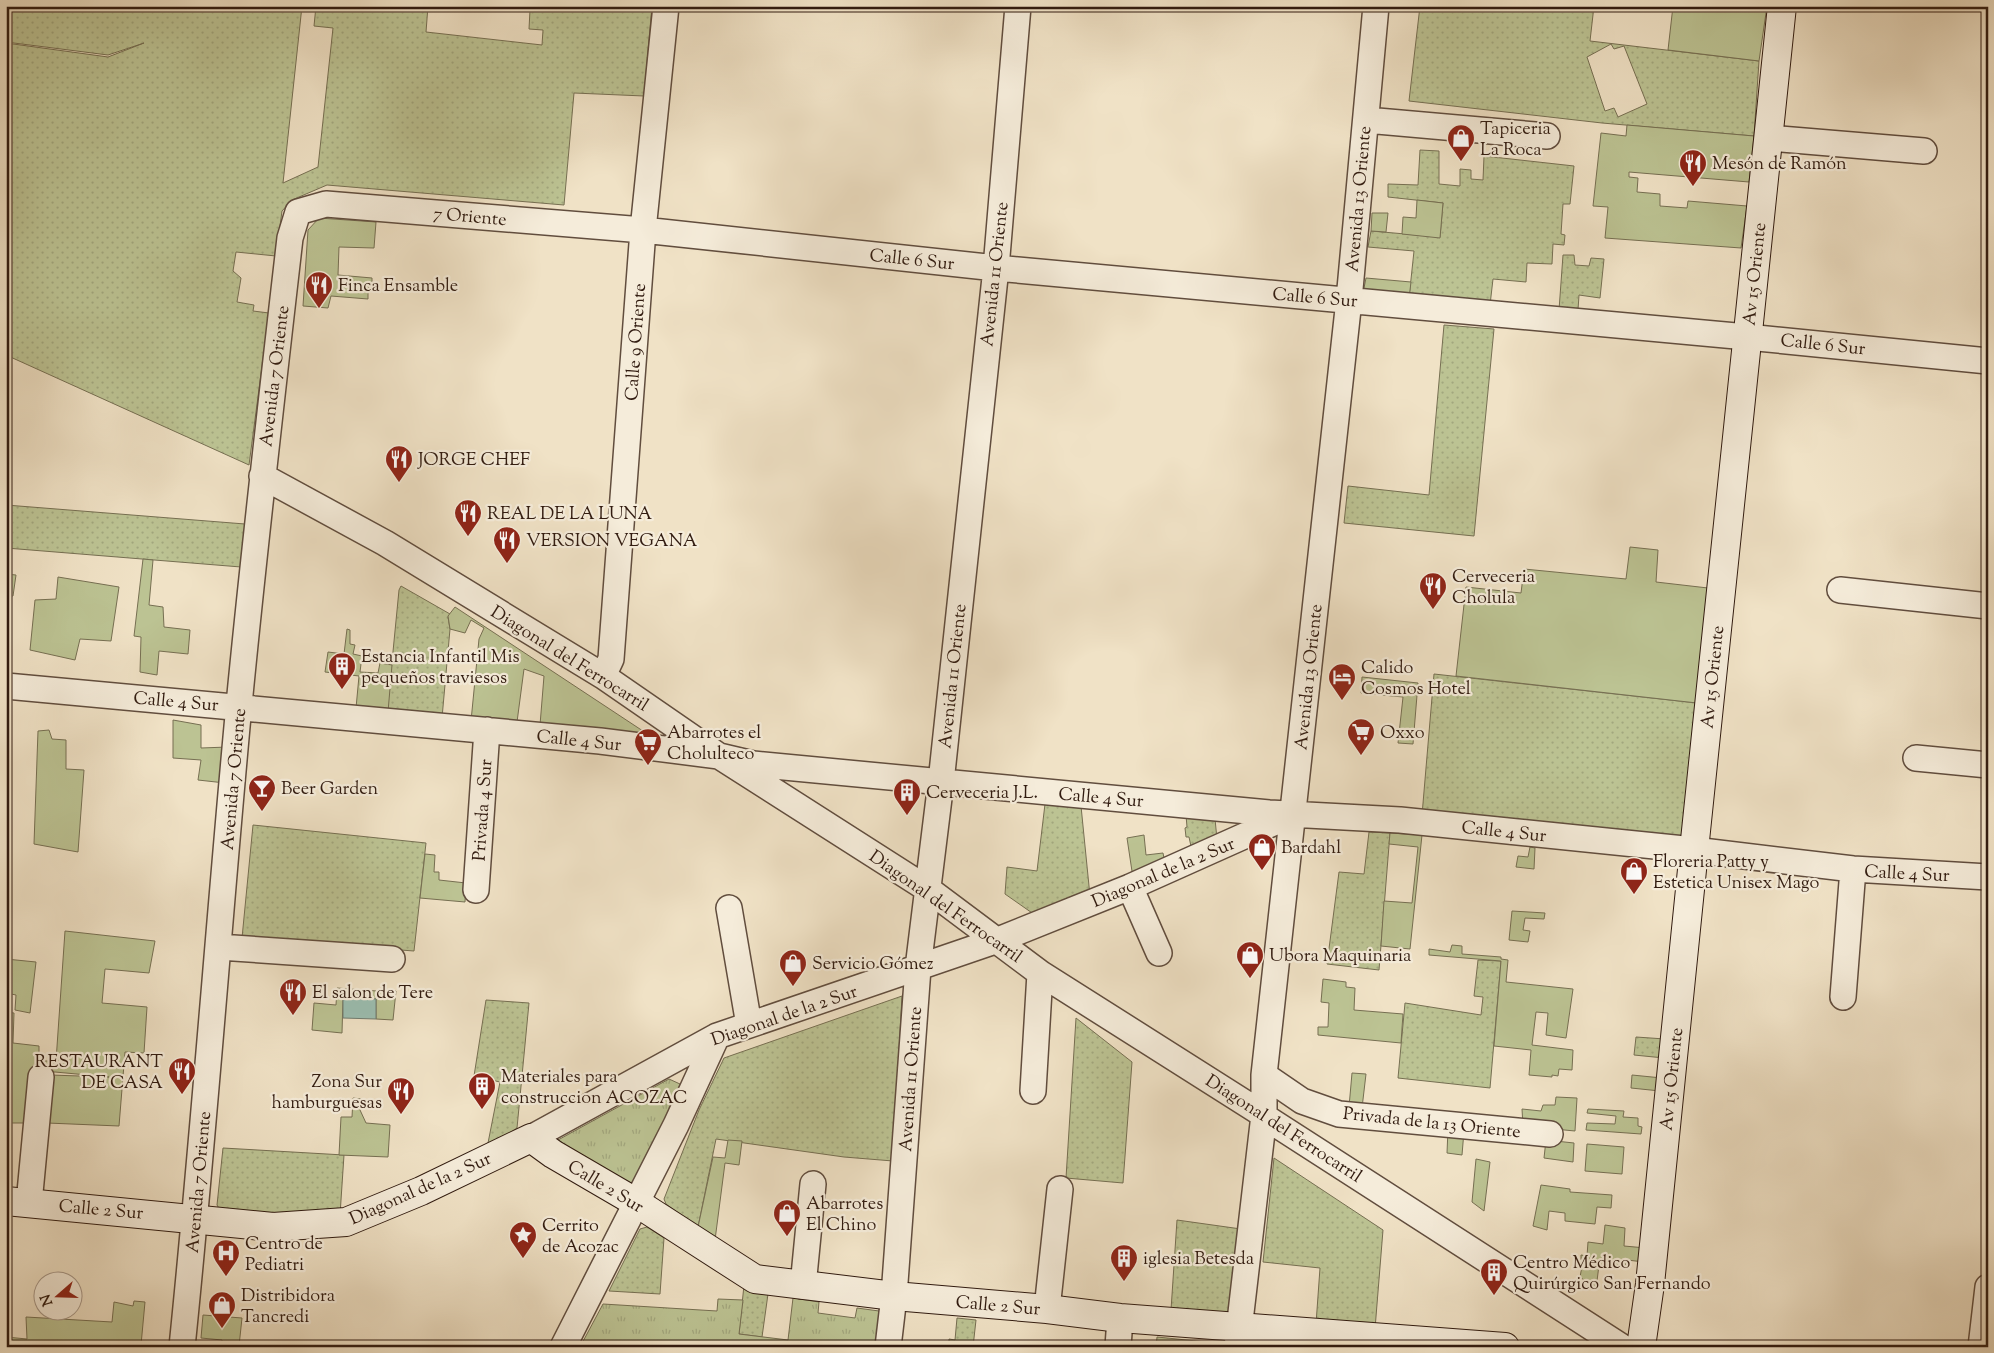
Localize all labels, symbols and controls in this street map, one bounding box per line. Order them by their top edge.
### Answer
place label: Tapiceria La Roca [1480,117,1551,164]
shop icon: Tapiceria La Roca [1446,123,1476,162]
street label: Avenida 13 Oriente [1341,125,1379,273]
restaurant icon: Mesón de Ramón [1678,148,1708,187]
place label: Mesón de Ramón [1712,152,1847,178]
street label: Avenida 11 Oriente [975,201,1017,348]
street label: 7 Oriente [432,202,508,234]
street label: Av 15 Oriente [1738,221,1774,327]
street label: Calle 6 Sur [868,244,956,278]
restaurant icon: Finca Ensamble [304,270,334,309]
place label: Finca Ensamble [338,274,458,300]
street label: Calle 6 Sur [1271,282,1359,316]
street label: Calle 9 Oriente [620,283,654,402]
street label: Avenida 7 Oriente [254,304,298,448]
street label: Calle 6 Sur [1779,329,1867,363]
restaurant icon: JORGE CHEF [384,444,414,483]
place label: JORGE CHEF [417,448,530,474]
restaurant icon: REAL DE LA LUNA [453,498,483,537]
place label: REAL DE LA LUNA [487,502,652,528]
restaurant icon: VERSION VEGANA [492,525,522,564]
place label: VERSION VEGANA [526,529,698,555]
place label: Cerveceria Cholula [1452,565,1535,612]
restaurant icon: Cerveceria Cholula [1418,571,1448,610]
street label: Diagonal del Ferrocarril [485,600,653,719]
street label: Avenida 11 Oriente [933,603,975,750]
street label: Avenida 13 Oriente [1289,603,1331,751]
street label: Av 15 Oriente [1696,624,1732,730]
place label: Estancia Infantil Mis pequeños traviesos [361,645,520,692]
building icon: Estancia Infantil Mis pequeños traviesos [327,651,357,690]
place label: Calido Cosmos Hotel [1361,656,1471,703]
hotel icon: Calido Cosmos Hotel [1327,662,1357,701]
street label: Calle 4 Sur [132,686,220,720]
street label: Avenida 7 Oriente [216,707,254,851]
supermarket icon: Oxxo [1346,717,1376,756]
place label: Abarrotes el Cholulteco [667,721,761,768]
place label: Oxxo [1380,721,1425,747]
street label: Calle 4 Sur [535,725,623,759]
supermarket icon: Abarrotes el Cholulteco [633,727,663,766]
street label: Privada 4 Sur [467,758,501,862]
bar icon: Beer Garden [247,773,277,812]
place label: Beer Garden [281,777,379,803]
building icon: Cerveceria J.L. [892,777,922,816]
place label: Cerveceria J.L. [926,781,1038,807]
street label: Calle 4 Sur [1057,782,1145,816]
street label: Calle 4 Sur [1460,816,1548,850]
street label: Diagonal de la 2 Sur [1088,832,1240,916]
shop icon: Bardahl [1247,832,1277,871]
place label: Bardahl [1281,836,1341,862]
street label: Diagonal del Ferrocarril [863,845,1027,971]
place label: Floreria Patty y Estetica Unisex Mago [1653,850,1820,897]
shop icon: Floreria Patty y Estetica Unisex Mago [1619,856,1649,895]
street label: Calle 4 Sur [1864,860,1950,890]
shop icon: Ubora Maquinaria [1235,940,1265,979]
place label: Ubora Maquinaria [1269,944,1411,970]
shop icon: Servicio Gómez [778,948,808,987]
place label: Servicio Gómez [812,952,934,978]
restaurant icon: El salon de Tere [278,977,308,1016]
street label: Diagonal de la 2 Sur [708,980,862,1054]
place label: El salon de Tere [312,981,433,1007]
street label: Avenida 11 Oriente [894,1006,930,1153]
street label: Av 15 Oriente [1655,1026,1691,1132]
place label: RESTAURANT DE CASA [35,1050,163,1097]
restaurant icon: RESTAURANT DE CASA [167,1056,197,1095]
place label: Materiales para construccion ACOZAC [501,1065,688,1112]
street label: Diagonal del Ferrocarril [1199,1069,1366,1190]
place label: Zona Sur hamburguesas [271,1070,382,1117]
building icon: Materiales para construccion ACOZAC [467,1071,497,1110]
restaurant icon: Zona Sur hamburguesas [386,1076,416,1115]
street label: Privada de la 13 Oriente [1342,1102,1522,1146]
street label: Avenida 7 Oriente [181,1110,219,1254]
street label: Diagonal de la 2 Sur [346,1147,496,1233]
street label: Calle 2 Sur [562,1155,648,1221]
place label: Abarrotes El Chino [806,1192,883,1239]
street label: Calle 2 Sur [57,1194,144,1228]
shop icon: Abarrotes El Chino [772,1198,802,1237]
place label: Cerrito de Acozac [542,1214,619,1261]
place icon: Cerrito de Acozac [508,1220,538,1259]
place label: Centro de Pediatri [245,1232,323,1279]
hospital icon: Centro de Pediatri [211,1238,241,1277]
building icon: iglesia Betesda [1109,1243,1139,1282]
place label: iglesia Betesda [1143,1247,1254,1273]
place label: Centro Médico Quirúrgico San Fernando [1513,1251,1711,1298]
building icon: Centro Médico Quirúrgico San Fernando [1479,1257,1509,1296]
north arrow [32,1270,82,1320]
place label: Distribidora Tancredi [241,1284,335,1331]
shop icon: Distribidora Tancredi [207,1290,237,1329]
street label: Calle 2 Sur [954,1290,1041,1324]
text: N [36,1291,59,1308]

